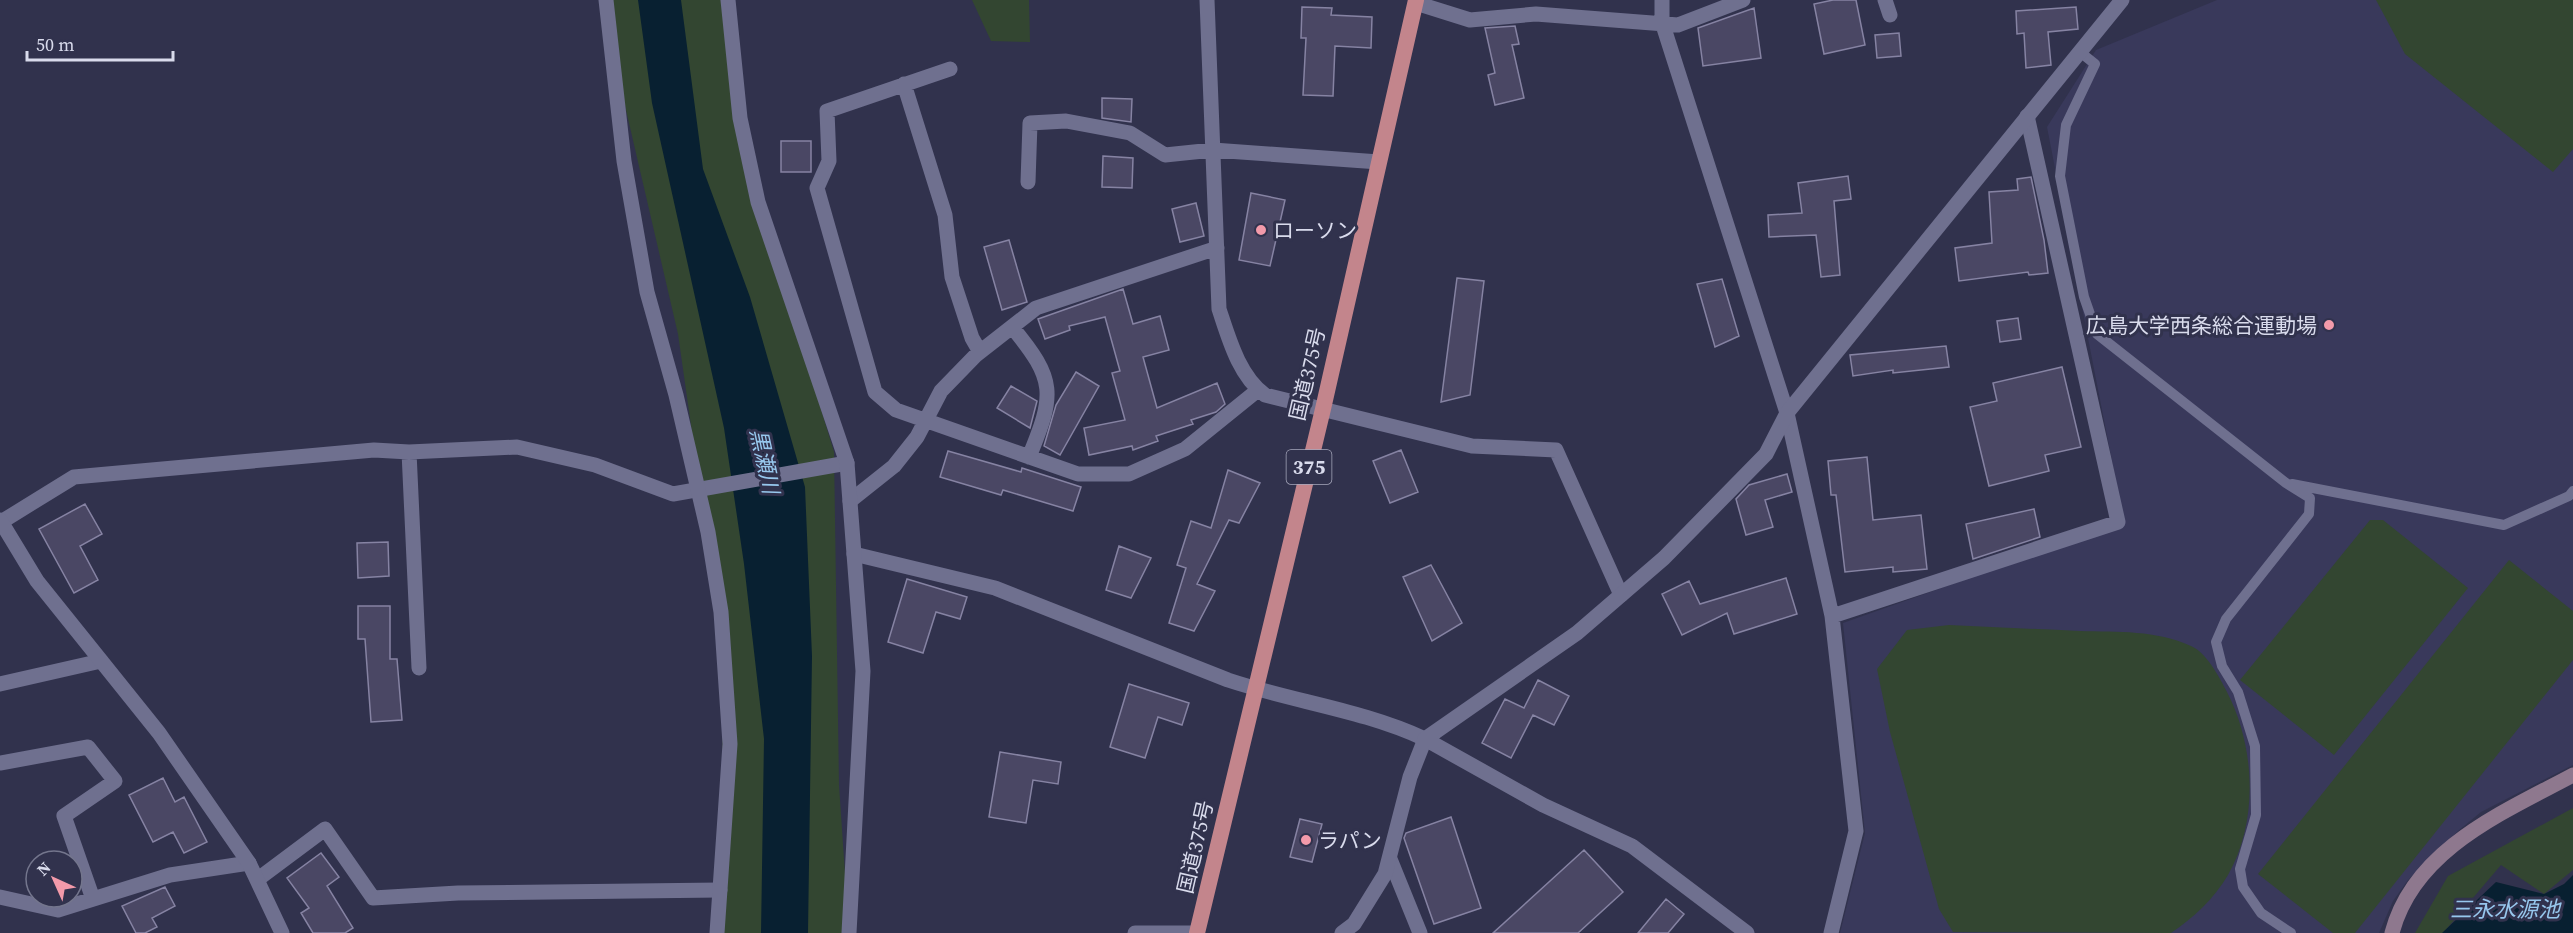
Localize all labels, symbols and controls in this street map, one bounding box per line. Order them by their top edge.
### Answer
scale bar [27,24,172,62]
text: 50 m [36,32,74,57]
place label: ローソン [1273,216,1357,245]
marker: ローソン [1254,223,1268,237]
place label: 広島大学西条総合運動場 [2086,311,2317,340]
marker: 広島大学西条総合運動場 [2322,318,2336,332]
street label: 国道375号 [1282,325,1332,423]
water label: 黒瀬川 [743,426,787,498]
road number: 375 [1286,450,1332,484]
street label: 国道375号 [1170,798,1220,896]
place label: ラパン [1318,826,1382,855]
marker: ラパン [1299,833,1313,847]
north arrow [24,849,84,909]
text: N [31,856,56,880]
water label: 三永水源池 [2450,894,2562,924]

